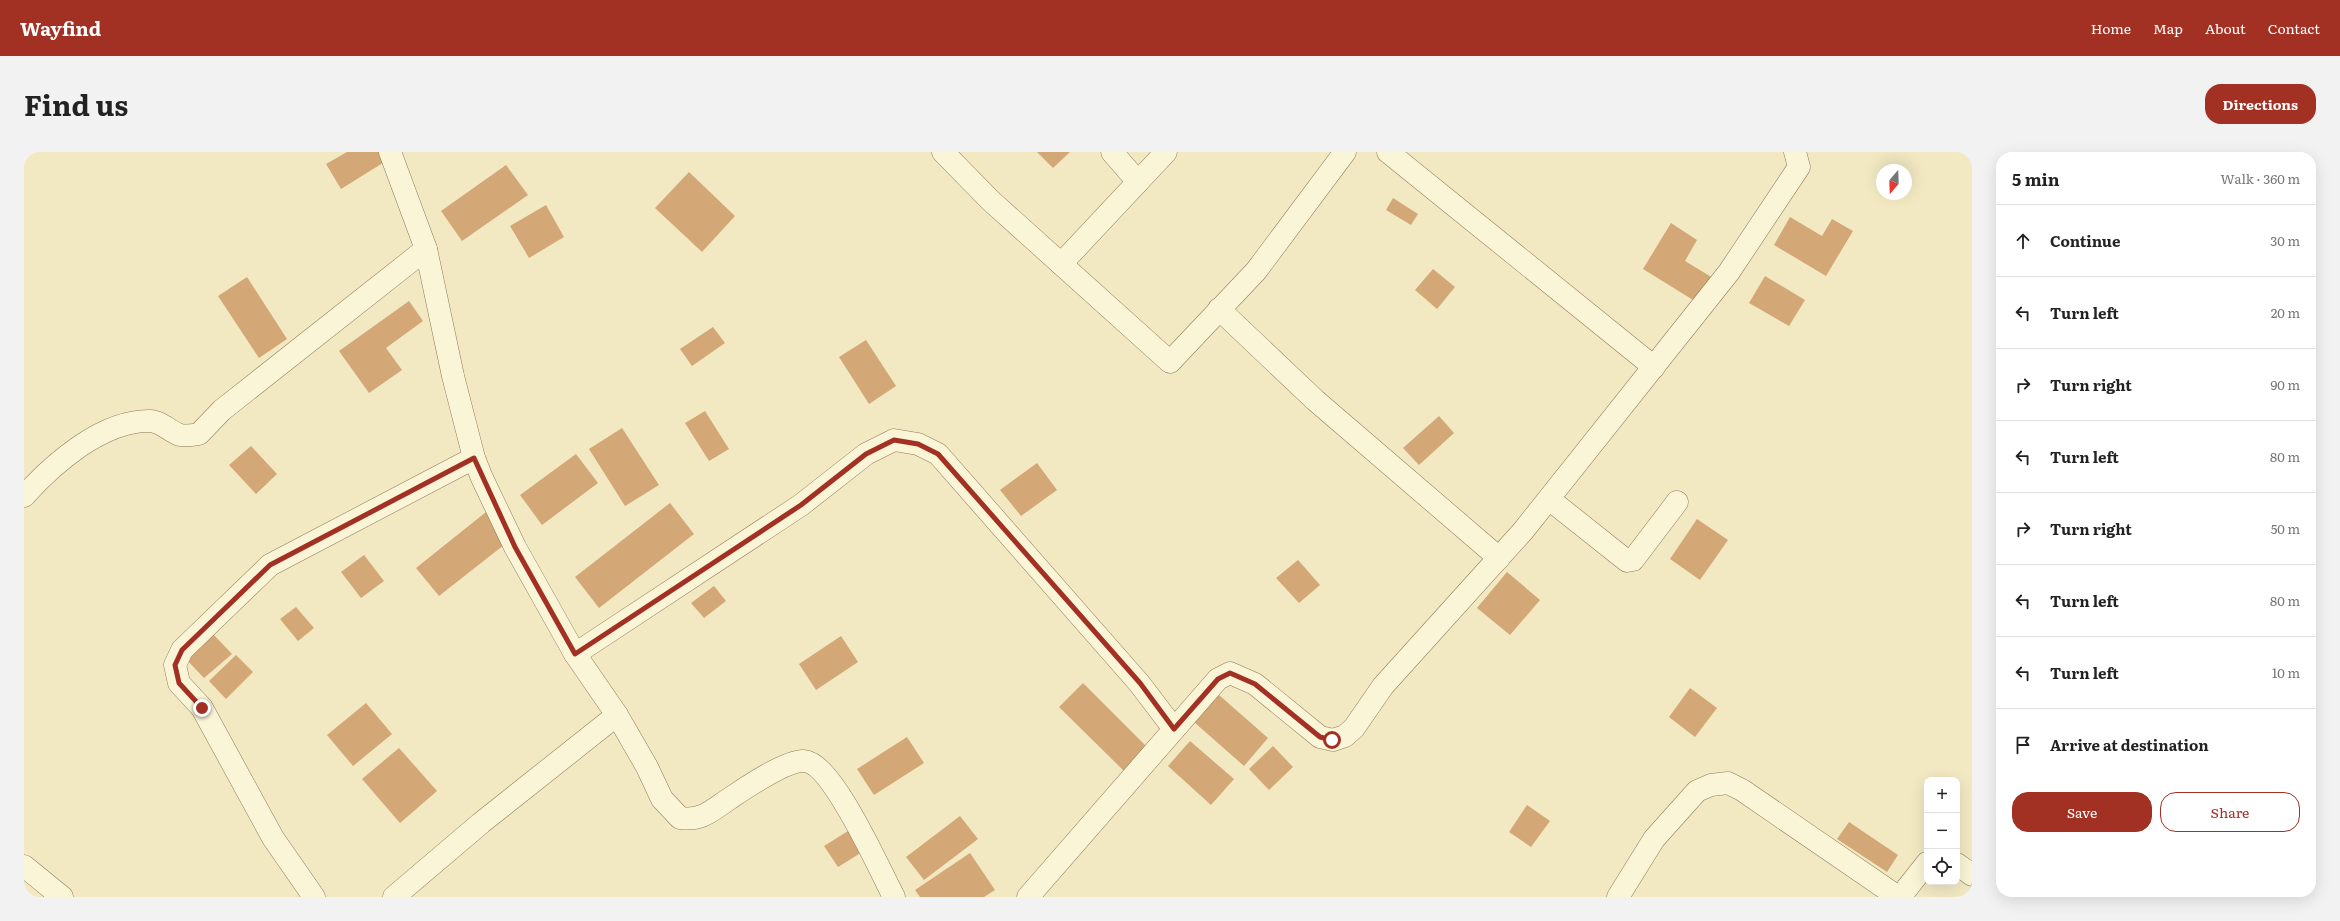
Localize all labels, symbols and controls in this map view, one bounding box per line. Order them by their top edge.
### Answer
text: Wayfind [20,14,101,42]
text: Home [2091,18,2131,38]
text: Map [2153,18,2183,38]
text: About [2205,18,2246,38]
text: Contact [2268,18,2320,38]
text: Find us [24,83,128,125]
button: Directions [2205,84,2316,124]
north arrow [1876,164,1912,200]
text: 5 min [2012,166,2060,191]
text: Walk · 360 m [2220,169,2300,188]
text: Continue [2050,229,2120,252]
icon: ahead [2012,230,2034,252]
text: 30 m [2270,231,2300,250]
text: Turn left [2050,301,2119,324]
icon: left [2012,302,2034,324]
text: 20 m [2271,303,2300,322]
text: Turn right [2050,373,2132,396]
icon: right [2012,374,2034,396]
text: 90 m [2270,375,2300,394]
text: Turn left [2050,445,2119,468]
icon: left [2012,446,2034,468]
text: 80 m [2270,447,2300,466]
text: Turn right [2050,517,2132,540]
icon: right [2012,518,2034,540]
text: 50 m [2271,519,2300,538]
text: Turn left [2050,589,2119,612]
icon: left [2012,590,2034,612]
text: 80 m [2270,591,2300,610]
text: Turn left [2050,661,2119,684]
icon: left [2012,662,2034,684]
text: 10 m [2272,663,2300,682]
route end [193,699,211,717]
route start [1323,731,1341,749]
text: Arrive at destination [2050,733,2209,756]
icon: arrive [2012,734,2034,756]
map controls [1924,777,1960,885]
button: + [1924,777,1960,813]
button: Save [2012,792,2152,832]
button: Share [2160,792,2300,832]
button: − [1924,813,1960,849]
button: locate [1924,849,1960,885]

